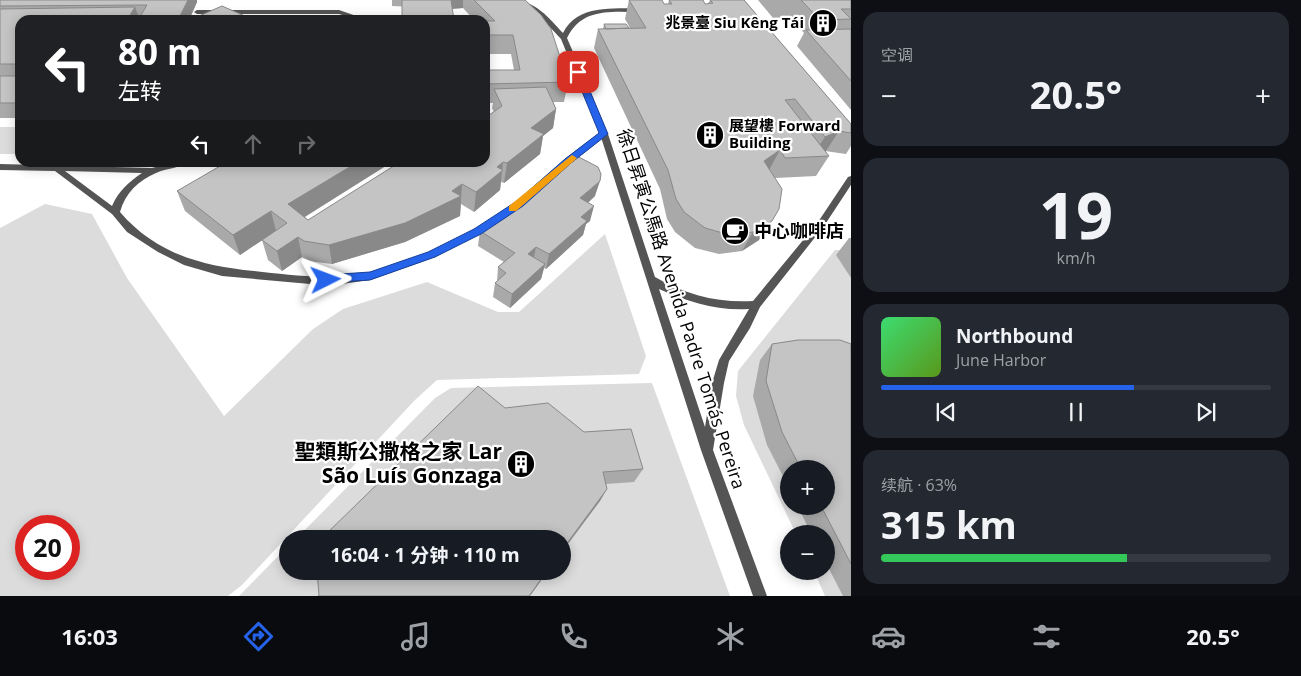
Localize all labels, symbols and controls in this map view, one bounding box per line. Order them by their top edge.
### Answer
building icon: 兆景臺 Siu Kêng Tái [808,8,838,38]
place label: 兆景臺 Siu Kêng Tái [665,12,804,32]
text: 80 m [118,28,201,75]
icon: left [35,35,100,100]
text: 空调 [881,44,913,66]
pin [557,51,599,93]
icon: arrive [564,58,592,86]
text: 20.5° [1030,68,1122,120]
text: 左转 [118,75,162,105]
text: − [881,76,897,114]
text: + [1255,76,1271,114]
place label: 展望樓 Forward Building [729,115,840,152]
building icon: 展望樓 Forward Building [695,120,725,150]
street label: 徐日昇寅公馬路 Avenida Padre Tomás Pereira [612,126,752,492]
icon: left [186,130,214,158]
icon: ahead [239,130,267,158]
icon: right [292,130,320,158]
text: 19 [1039,170,1113,258]
cafe icon: 中心咖啡店 [720,216,750,246]
place label: 中心咖啡店 [754,218,844,242]
text: km/h [1057,247,1095,269]
position arrow [299,253,351,305]
text: Northbound [956,323,1073,349]
text: June Harbor [956,349,1046,371]
icon: previous [932,398,960,426]
icon: pause [1062,398,1090,426]
icon: next [1192,398,1220,426]
place label: 聖類斯公撒格之家 Lar São Luís Gonzaga [294,437,502,489]
building icon: 聖類斯公撒格之家 Lar São Luís Gonzaga [506,449,536,479]
map controls [780,460,835,580]
button: + [780,460,835,515]
text: 续航 · 63% [881,474,957,496]
text: 315 km [881,498,1017,550]
speed limit sign: 20 [15,515,80,580]
button: − [780,525,835,580]
text: 16:04 · 1 分钟 · 110 m [330,542,520,568]
icon: directions [241,619,276,654]
icon: music [398,619,433,654]
icon: phone [556,619,591,654]
icon: climate [713,619,748,654]
icon: car [871,619,906,654]
icon: filters [1029,619,1064,654]
text: 16:03 [61,621,118,651]
text: 20.5° [1186,621,1240,651]

